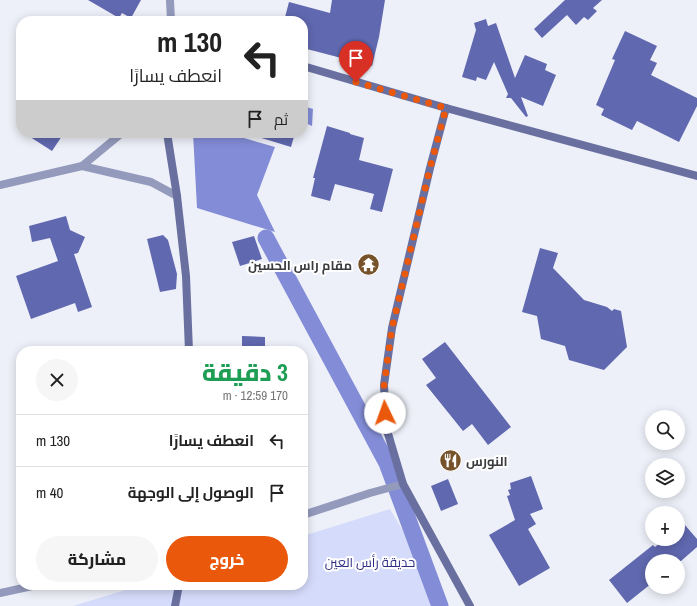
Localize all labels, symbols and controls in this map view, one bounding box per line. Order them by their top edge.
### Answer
text: 130 m [157,23,222,61]
icon: left [236,32,288,84]
pin [339,41,373,82]
icon: arrive [345,47,367,69]
text: انعطف يسارًا [129,63,222,88]
icon: arrive [244,108,266,130]
text: ثم [274,109,288,130]
temple icon: مقام راس الحسين [355,252,381,278]
place label: مقام راس الحسين [248,257,352,275]
text: 3 دقيقة [202,356,288,388]
button: close [36,359,78,401]
text: 170 m · 12:59 [223,387,288,404]
position arrow [364,392,406,434]
map controls [645,410,685,594]
button: search [645,410,685,450]
text: 130 m [36,430,70,451]
text: انعطف يسارًا [169,430,254,451]
icon: left [266,430,288,452]
restaurant icon: النورس [438,448,464,474]
place label: النورس [466,453,508,470]
button: layers [645,458,685,498]
text: 40 m [36,482,63,503]
text: الوصول إلى الوجهة [128,482,254,503]
icon: arrive [266,482,288,504]
button: + [645,506,685,546]
button: مشاركة [36,536,158,582]
button: خروج [166,536,288,582]
park label: حديقة رأس العين [325,554,415,571]
button: − [645,554,685,594]

